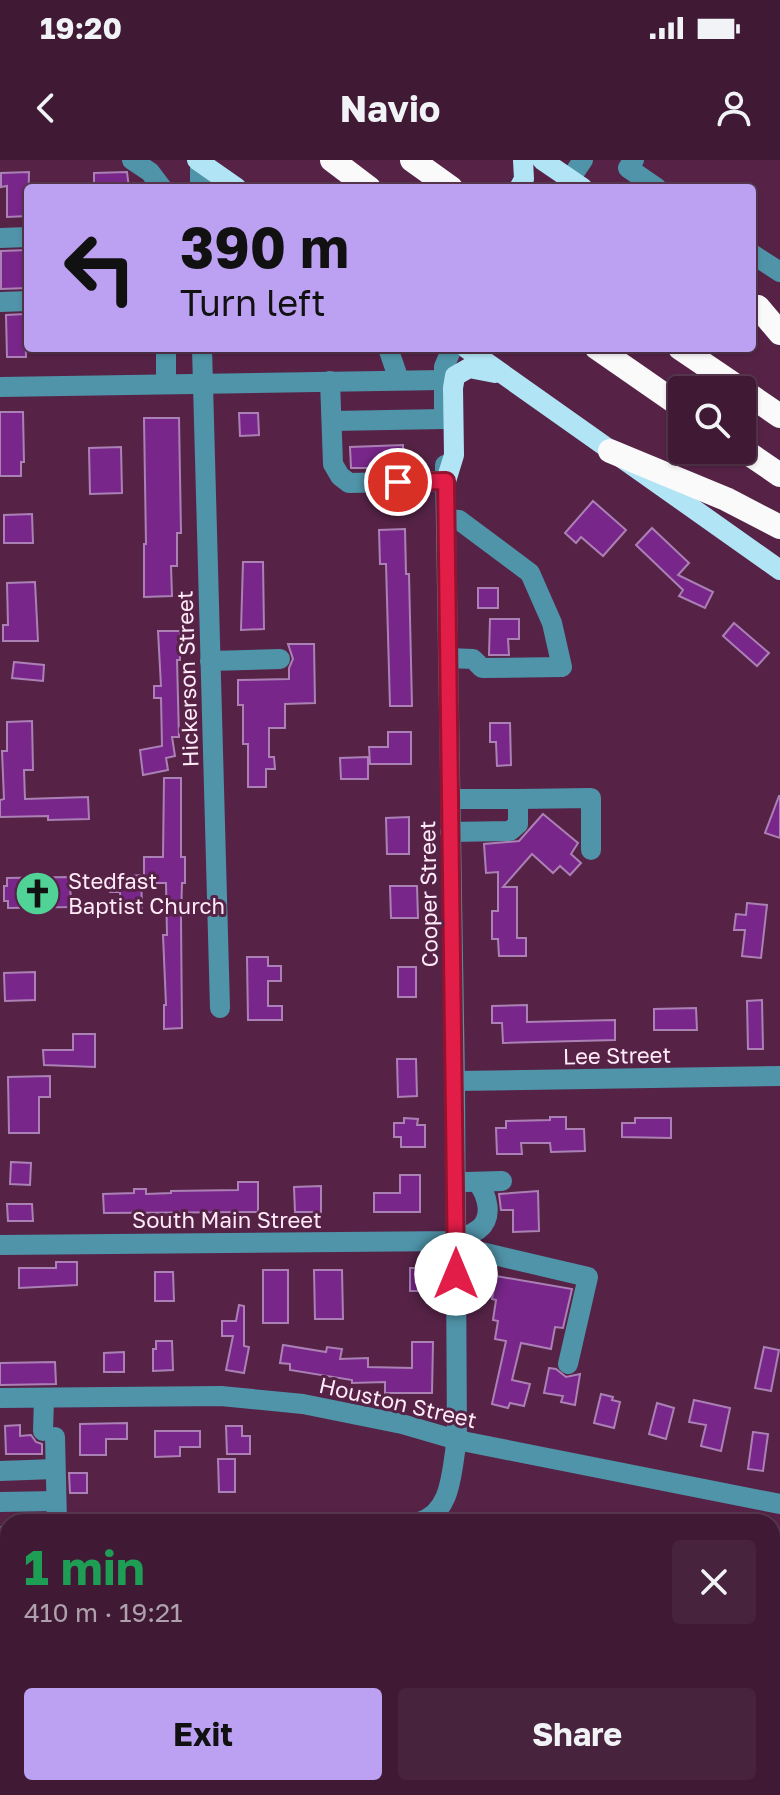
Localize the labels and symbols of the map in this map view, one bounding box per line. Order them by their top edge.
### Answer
pin [364,448,432,516]
street label: Hickerson Street [170,590,204,768]
street label: Cooper Street [413,820,443,968]
place label: Stedfast Baptist Church [68,867,225,919]
church icon: Stedfast Baptist Church [13,869,61,917]
street label: Lee Street [563,1041,671,1069]
street label: South Main Street [132,1206,322,1233]
position arrow [414,1232,498,1316]
street label: Houston Street [317,1371,479,1433]

